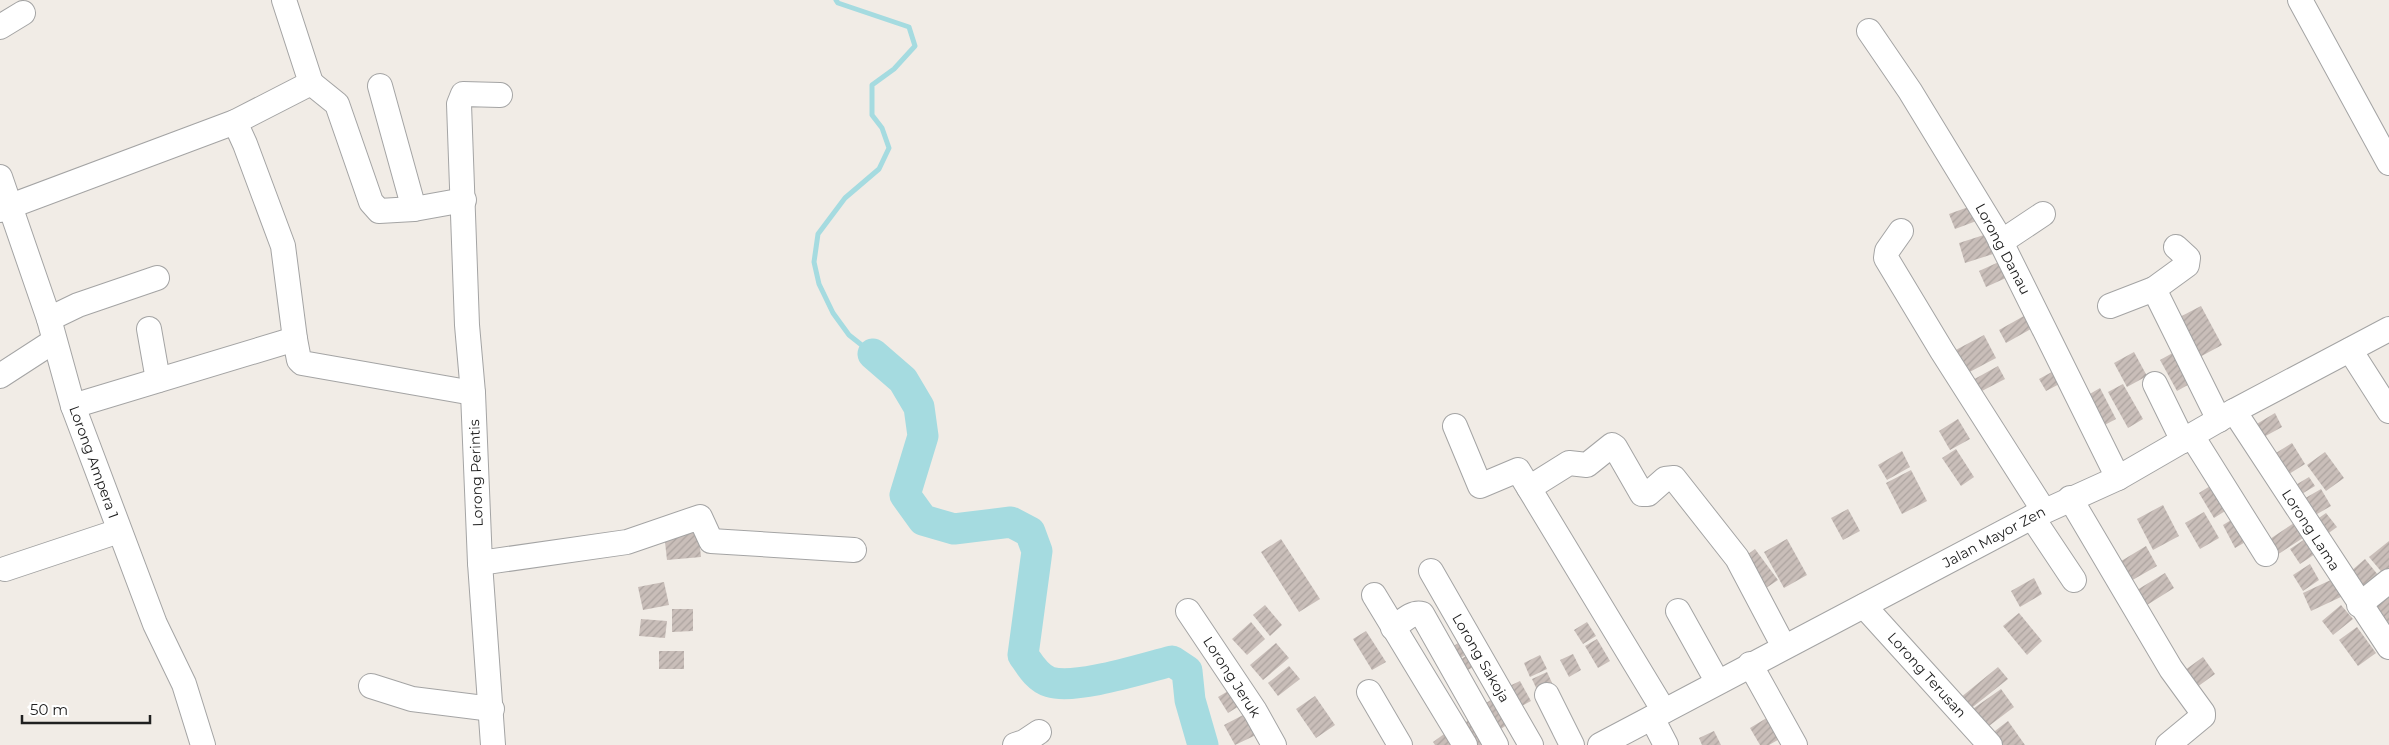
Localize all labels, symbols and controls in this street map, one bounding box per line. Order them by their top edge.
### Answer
street label: Lorong Danau [1971,200,2035,298]
street label: Lorong Ampera 1 [65,403,123,521]
street label: Lorong Perintis [465,419,487,527]
street label: Lorong Lama [2278,486,2344,574]
street label: Jalan Mayor Zen [1939,502,2049,572]
street label: Lorong Sakoja [1448,610,1514,706]
street label: Lorong Terusan [1884,628,1970,722]
street label: Lorong Jeruk [1199,633,1265,721]
scale bar [22,692,150,724]
text: 50 m [30,700,68,719]

